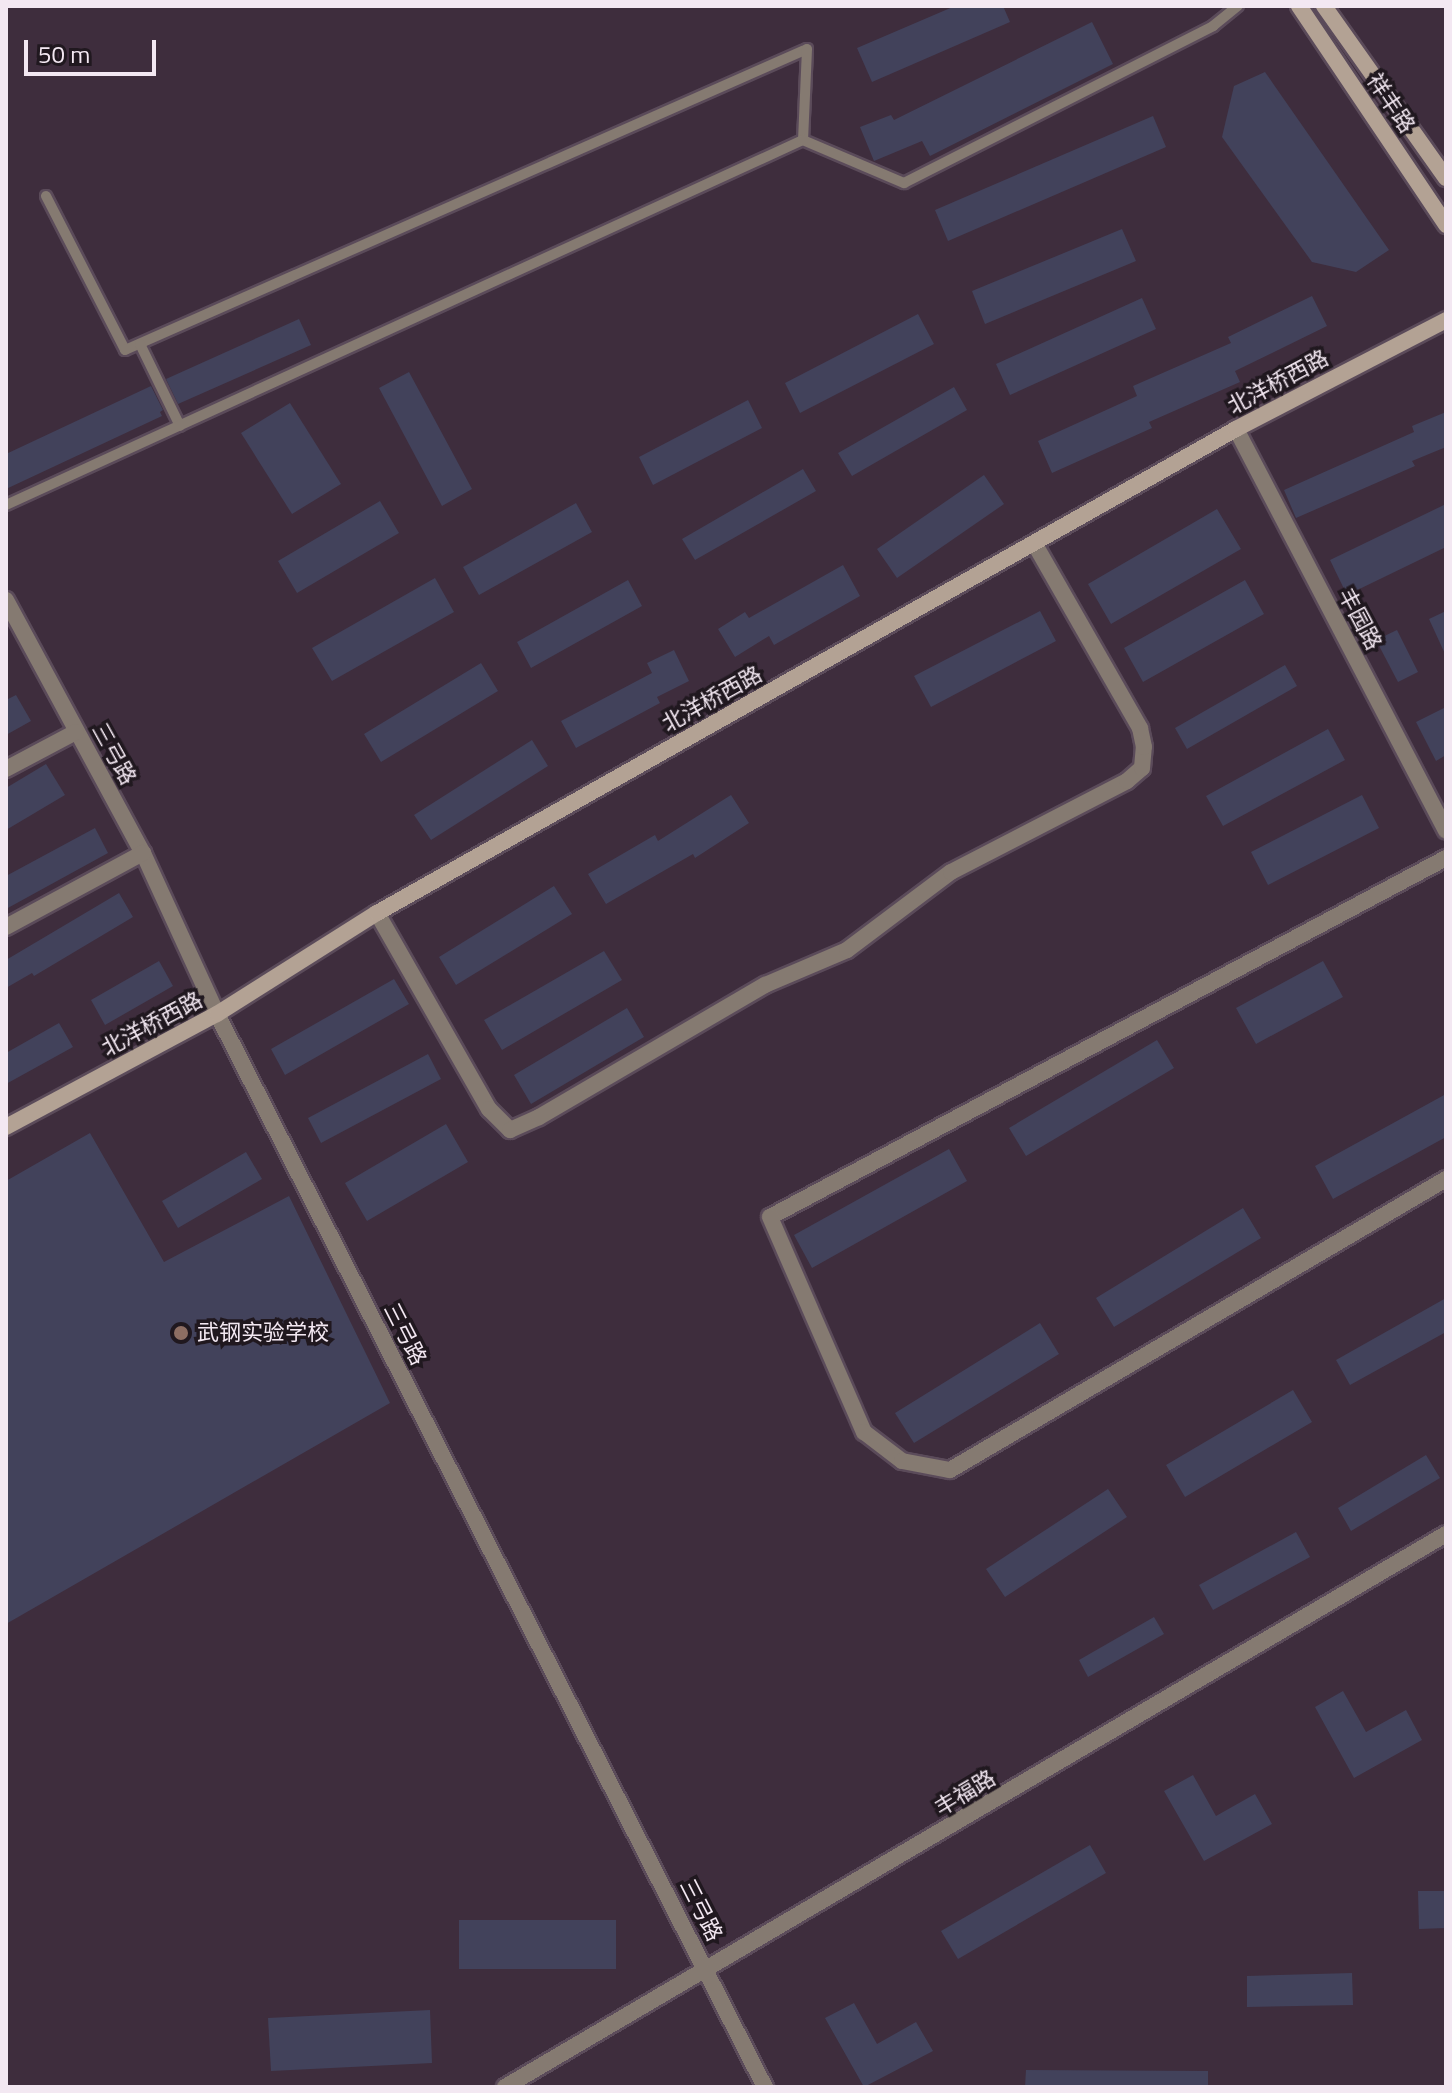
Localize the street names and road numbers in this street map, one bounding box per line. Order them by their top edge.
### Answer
street label: 祥丰路 [1362,68,1420,138]
street label: 北洋桥西路 [1223,345,1333,419]
street label: 丰园路 [1333,584,1387,654]
street label: 北洋桥西路 [657,661,767,737]
street label: 三弓路 [86,719,142,789]
street label: 北洋桥西路 [97,987,207,1061]
street label: 三弓路 [378,1299,432,1369]
street label: 丰福路 [930,1765,1000,1821]
street label: 三弓路 [674,1875,728,1945]

